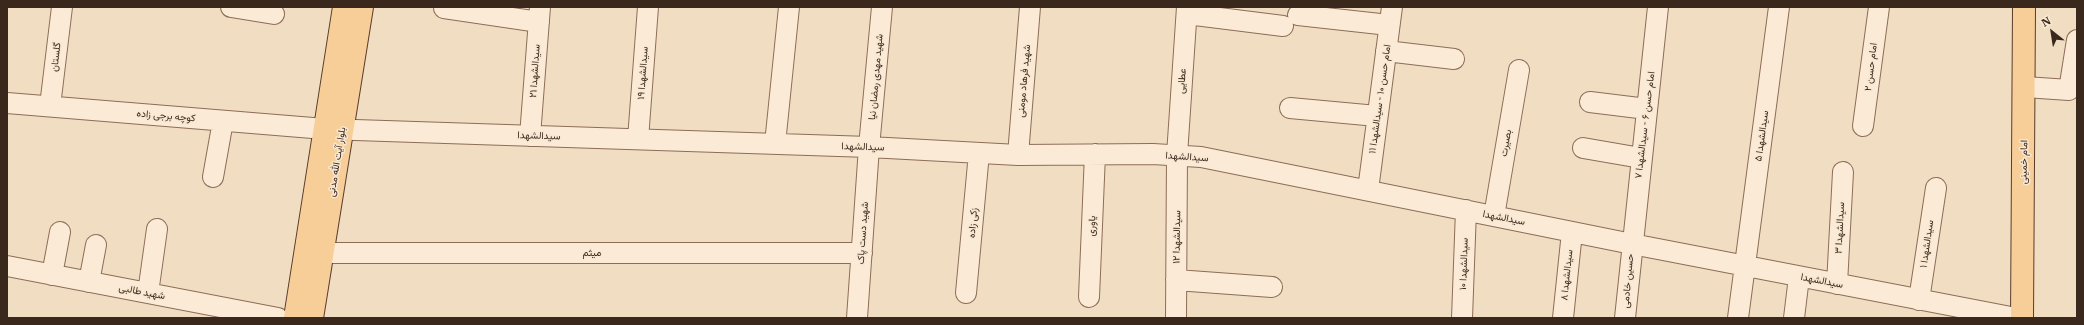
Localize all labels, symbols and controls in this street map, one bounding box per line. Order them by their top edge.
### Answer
north arrow [2032,12,2072,52]
text: N [2039,13,2053,30]
street label: شهید مهدی رمضان نیا [866,33,886,121]
street label: گلستان [48,42,64,72]
street label: امام حسن ۲ [1862,42,1880,92]
street label: سیدالشهدا ۲۱ [527,44,543,98]
street label: شهید فرهاد مومنی [1015,44,1033,118]
street label: امام حسن ۱۰ - سیدالشهدا ۱۱ [1366,44,1394,154]
street label: سیدالشهدا ۱۹ [635,46,651,100]
street label: عطایی [1175,68,1189,94]
street label: امام حسن ۶ - سیدالشهدا ۷ [1632,71,1658,179]
street label: کوچه برجى زاده [136,107,196,125]
street label: سیدالشهدا ۵ [1752,110,1772,162]
street label: بلوار آیت الله مدنی [326,126,348,198]
street label: بصیرت [1498,128,1514,158]
street label: سیدالشهدا [517,129,561,143]
street label: سیدالشهدا [841,140,885,154]
street label: امام خمینی [2018,140,2030,184]
street label: سیدالشهدا [1165,150,1209,164]
street label: شهید دست پاک [855,201,871,265]
street label: سیدالشهدا ۳ [1833,202,1847,254]
street label: زکی زاده [966,207,980,239]
street label: سیدالشهدا [1482,208,1526,228]
street label: سیدالشهدا ۱۲ [1171,210,1183,264]
street label: یاوری [1085,215,1099,237]
street label: سیدالشهدا ۱ [1918,219,1936,269]
street label: سیدالشهدا ۱۰ [1457,238,1471,290]
street label: میثم [583,247,601,259]
street label: سیدالشهدا ۸ [1558,249,1576,301]
street label: حسین خادمی [1620,253,1636,309]
street label: سیدالشهدا [1800,271,1844,291]
street label: شهید طالبی [118,282,166,302]

